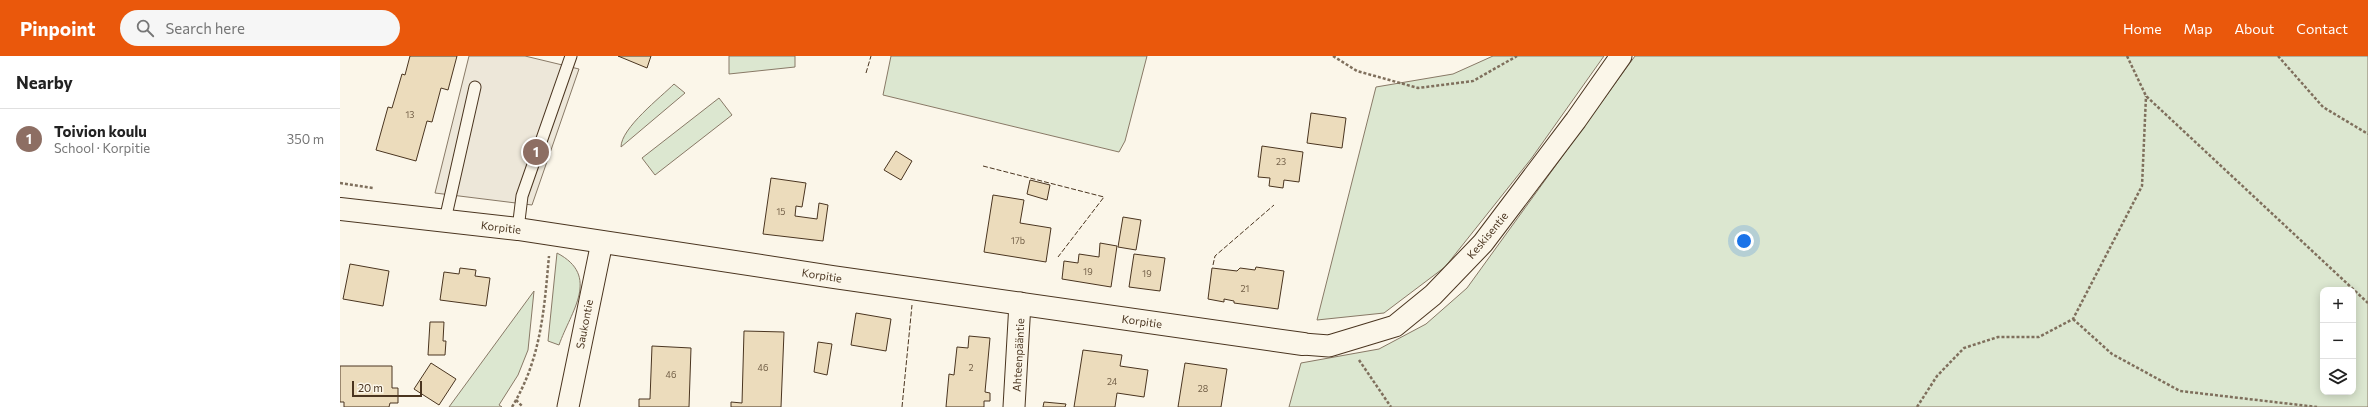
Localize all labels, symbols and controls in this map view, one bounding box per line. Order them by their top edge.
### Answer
search box [120,10,400,46]
text: Pinpoint [20,17,96,40]
icon: search [134,17,156,39]
text: Search here [166,19,245,37]
text: Home [2123,20,2162,37]
text: Map [2184,20,2212,37]
text: About [2234,20,2274,37]
text: Contact [2296,20,2348,37]
text: Nearby [16,72,73,93]
house number: 13 [406,109,414,120]
text: Toivion koulu [54,122,147,140]
text: 1 [26,131,32,147]
text: 350 m [287,131,324,147]
pin: 1 [523,137,549,167]
text: School · Korpitie [54,140,150,156]
house number: 23 [1276,156,1286,167]
house number: 15 [776,206,786,217]
street label: Keskisentie [1464,209,1510,261]
street label: Korpitie [480,218,522,236]
your location [1734,231,1754,251]
house number: 17b [1011,235,1025,246]
street label: Korpitie [801,265,843,285]
house number: 19 [1083,266,1093,277]
house number: 19 [1142,268,1152,279]
house number: 21 [1241,283,1249,294]
map controls [2320,287,2356,395]
button: + [2320,287,2356,323]
street label: Saukontie [573,298,595,350]
street label: Korpitie [1121,312,1163,330]
street label: Ahteenpääntie [1010,318,1026,392]
button: − [2320,323,2356,359]
button: layers [2320,359,2356,395]
house number: 46 [758,362,768,373]
house number: 2 [969,362,974,373]
house number: 46 [666,369,676,380]
house number: 24 [1107,376,1118,387]
scale bar [352,379,422,398]
text: 20 m [358,381,383,394]
house number: 28 [1198,383,1208,394]

